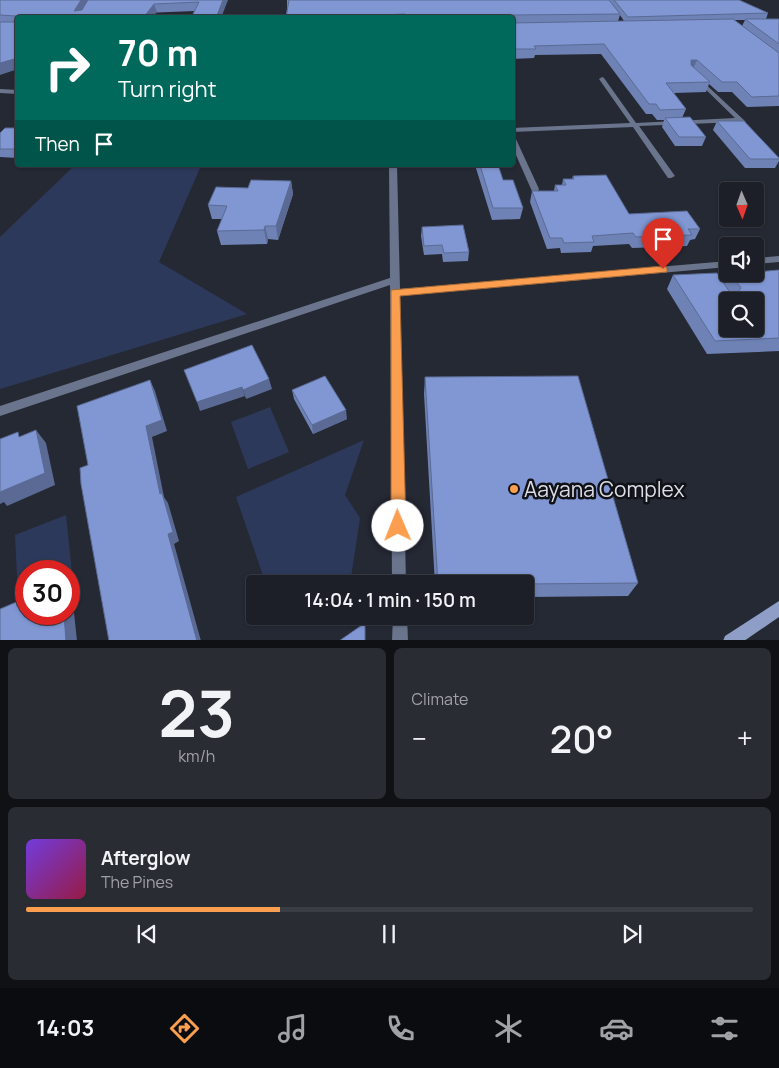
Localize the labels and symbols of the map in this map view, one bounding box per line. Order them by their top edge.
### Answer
north arrow [719,182,764,228]
pin [642,218,684,269]
place label: Aayana Complex [524,475,685,503]
marker: Aayana Complex [508,483,520,495]
position arrow [371,499,423,551]
speed limit sign: 30 [15,560,80,625]

